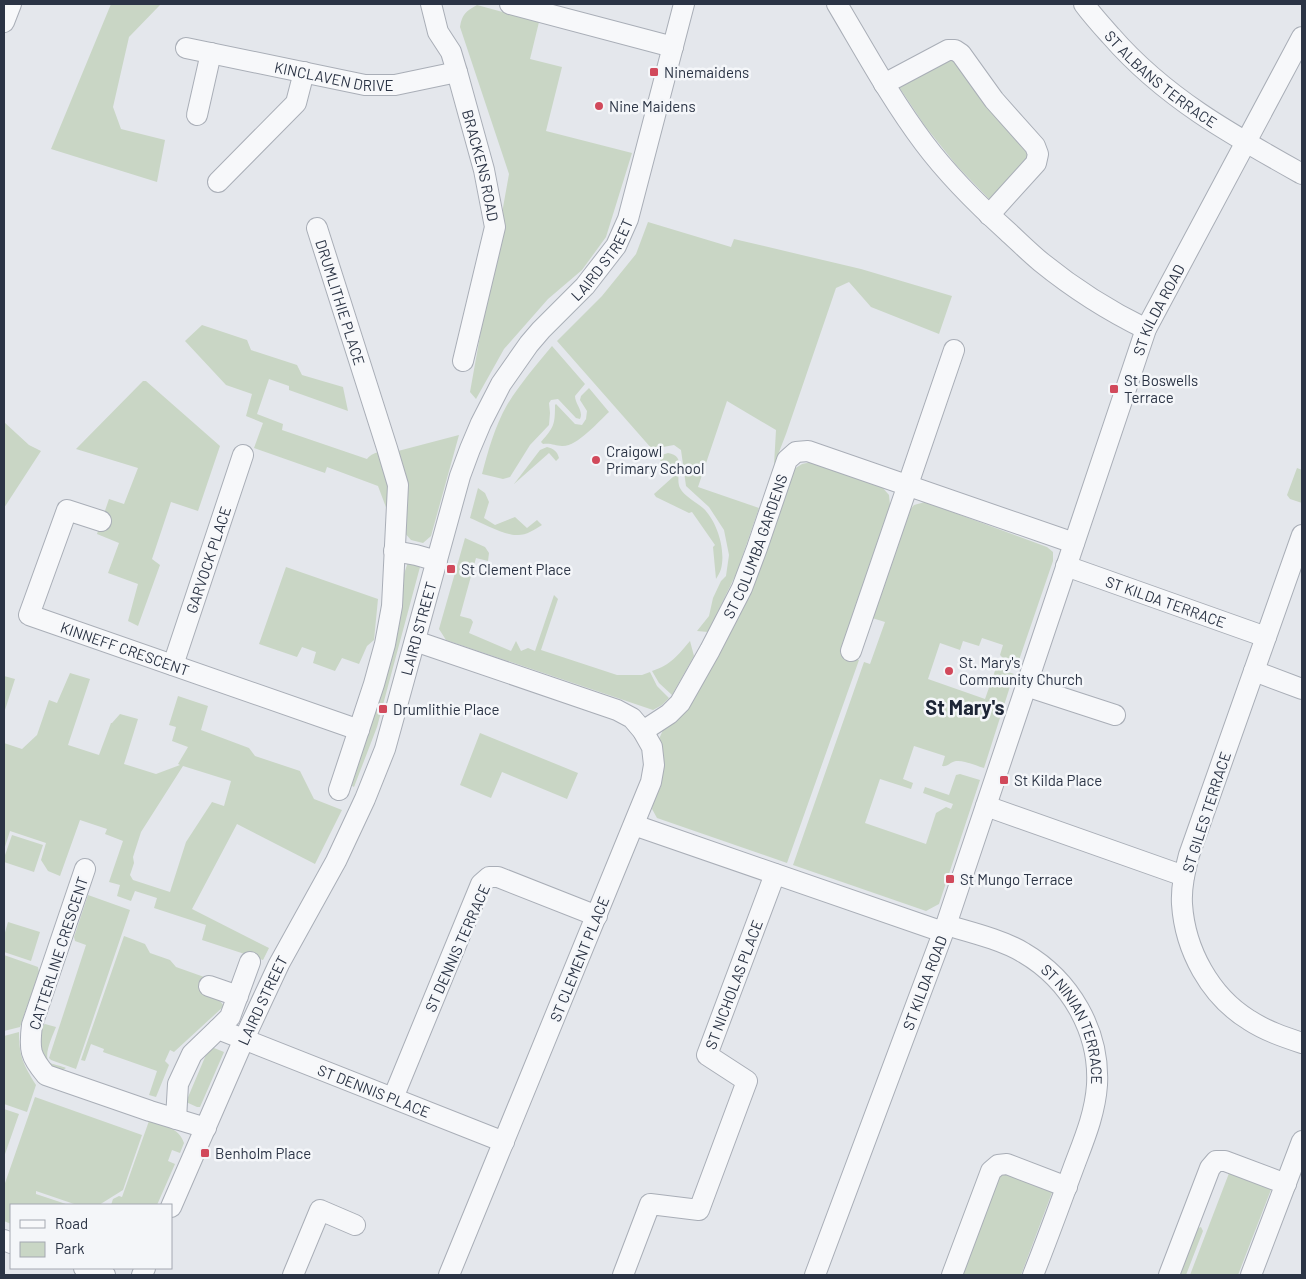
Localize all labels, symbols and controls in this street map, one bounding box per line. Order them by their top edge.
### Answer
street label: ST ALBANS TERRACE [1101,27,1220,131]
street label: KINCLAVEN DRIVE [273,58,394,94]
place label: Ninemaidens [664,63,749,81]
marker: Ninemaidens [648,66,660,78]
place label: Nine Maidens [609,97,696,115]
marker: Nine Maidens [593,100,605,112]
street label: BRACKENS ROAD [459,107,503,223]
street label: LAIRD STREET [567,216,636,304]
street label: DRUMLITHIE PLACE [312,237,369,367]
street label: ST KILDA ROAD [1129,261,1188,358]
place label: St Boswells Terrace [1124,371,1198,406]
marker: St Boswells Terrace [1108,383,1120,395]
place label: Craigowl Primary School [606,442,704,477]
marker: Craigowl Primary School [590,454,602,466]
street label: ST COLUMBA GARDENS [719,472,791,621]
street label: GARVOCK PLACE [182,504,234,616]
place label: St Clement Place [461,560,571,578]
marker: St Clement Place [445,563,457,575]
street label: ST KILDA TERRACE [1103,572,1228,631]
street label: LAIRD STREET [397,580,440,677]
street label: KINNEFF CRESCENT [58,618,192,679]
place label: St. Mary's Community Church [959,653,1083,688]
marker: St. Mary's Community Church [943,665,955,677]
district label: St Mary's [925,695,1005,719]
place label: Drumlithie Place [393,700,500,718]
marker: Drumlithie Place [377,703,389,715]
street label: ST GILES TERRACE [1178,749,1234,875]
place label: St Kilda Place [1014,771,1102,789]
marker: St Kilda Place [998,774,1010,786]
place label: St Mungo Terrace [960,870,1073,888]
marker: St Mungo Terrace [944,873,956,885]
street label: CATTERLINE CRESCENT [25,874,91,1032]
street label: ST DENNIS TERRACE [421,881,493,1015]
street label: ST CLEMENT PLACE [546,894,612,1024]
street label: ST NICHOLAS PLACE [701,917,766,1052]
street label: ST KILDA ROAD [898,933,950,1033]
street label: LAIRD STREET [234,952,291,1048]
street label: ST NINIAN TERRACE [1038,960,1106,1085]
street label: ST DENNIS PLACE [315,1060,433,1121]
place label: Benholm Place [215,1144,311,1162]
marker: Benholm Place [199,1147,211,1159]
legend [10,1204,172,1269]
text: Road [55,1214,88,1232]
text: Park [55,1239,85,1257]

